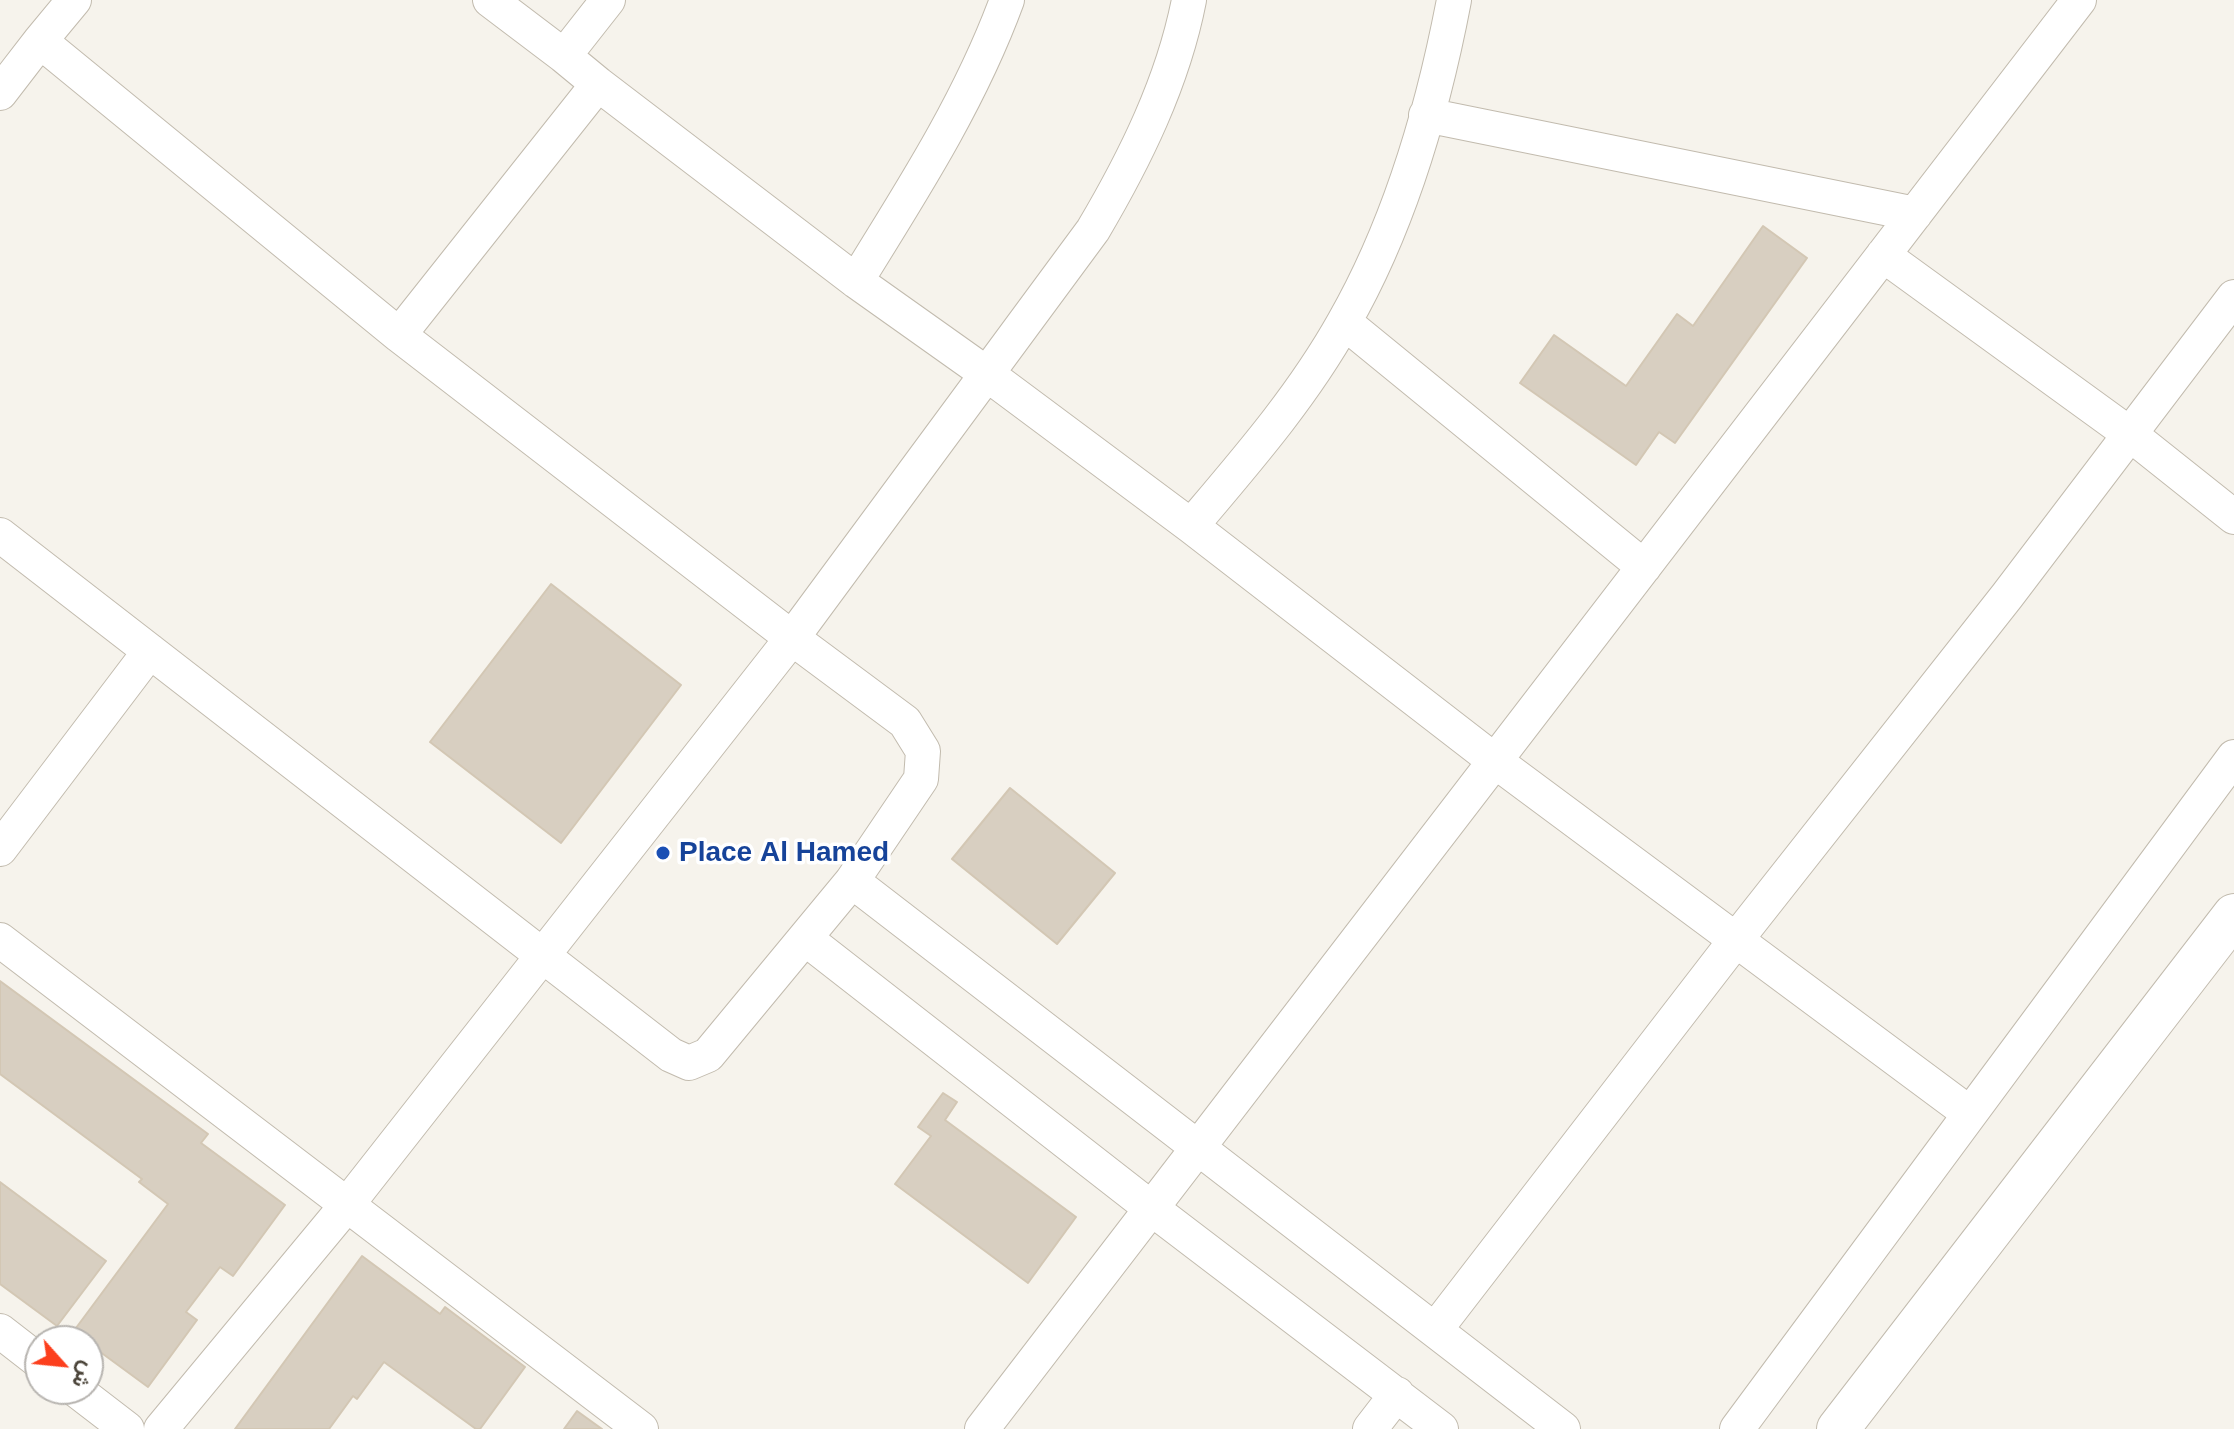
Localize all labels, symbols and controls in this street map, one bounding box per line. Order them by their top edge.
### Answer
place label: Place Al Hamed [679,836,889,870]
marker: Place Al Hamed [654,844,672,862]
north arrow [24,1325,104,1405]
text: ش [67,1358,101,1393]

